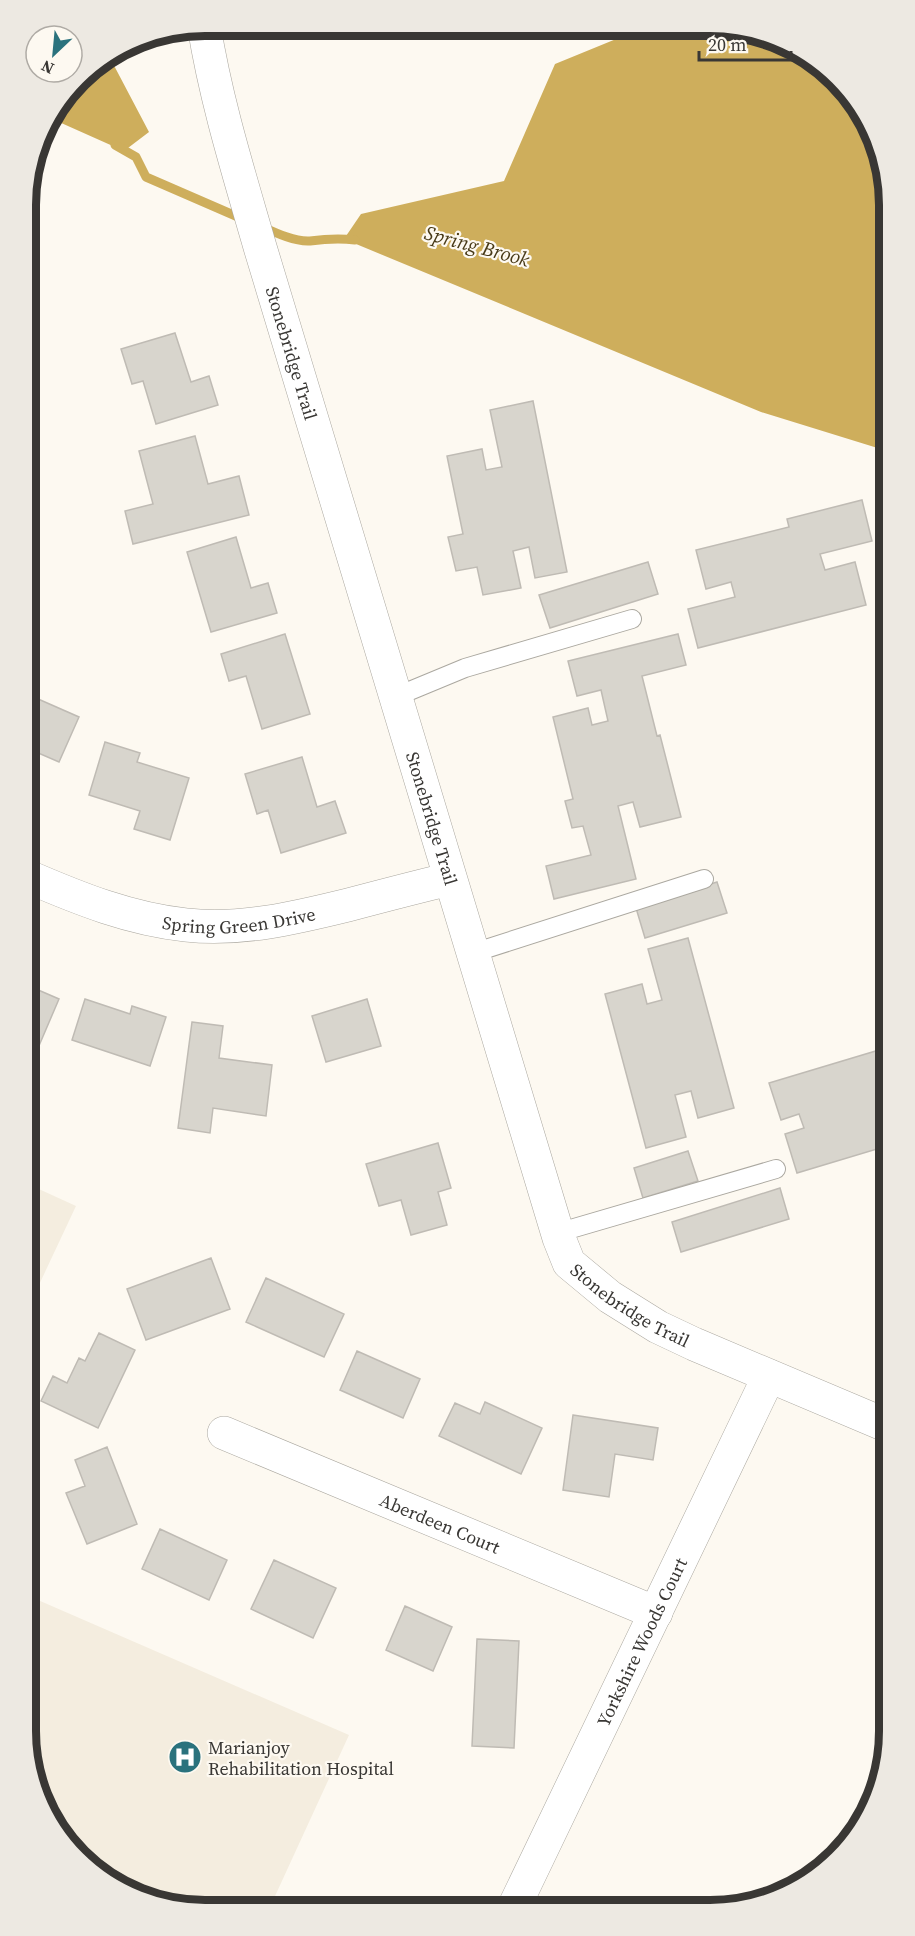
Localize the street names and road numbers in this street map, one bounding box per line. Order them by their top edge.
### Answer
street label: Stonebridge Trail [260,283,324,423]
street label: Stonebridge Trail [401,749,464,888]
street label: Spring Green Drive [161,901,318,939]
street label: Stonebridge Trail [565,1257,694,1353]
street label: Aberdeen Court [376,1487,504,1559]
street label: Yorkshire Woods Court [590,1553,693,1730]

